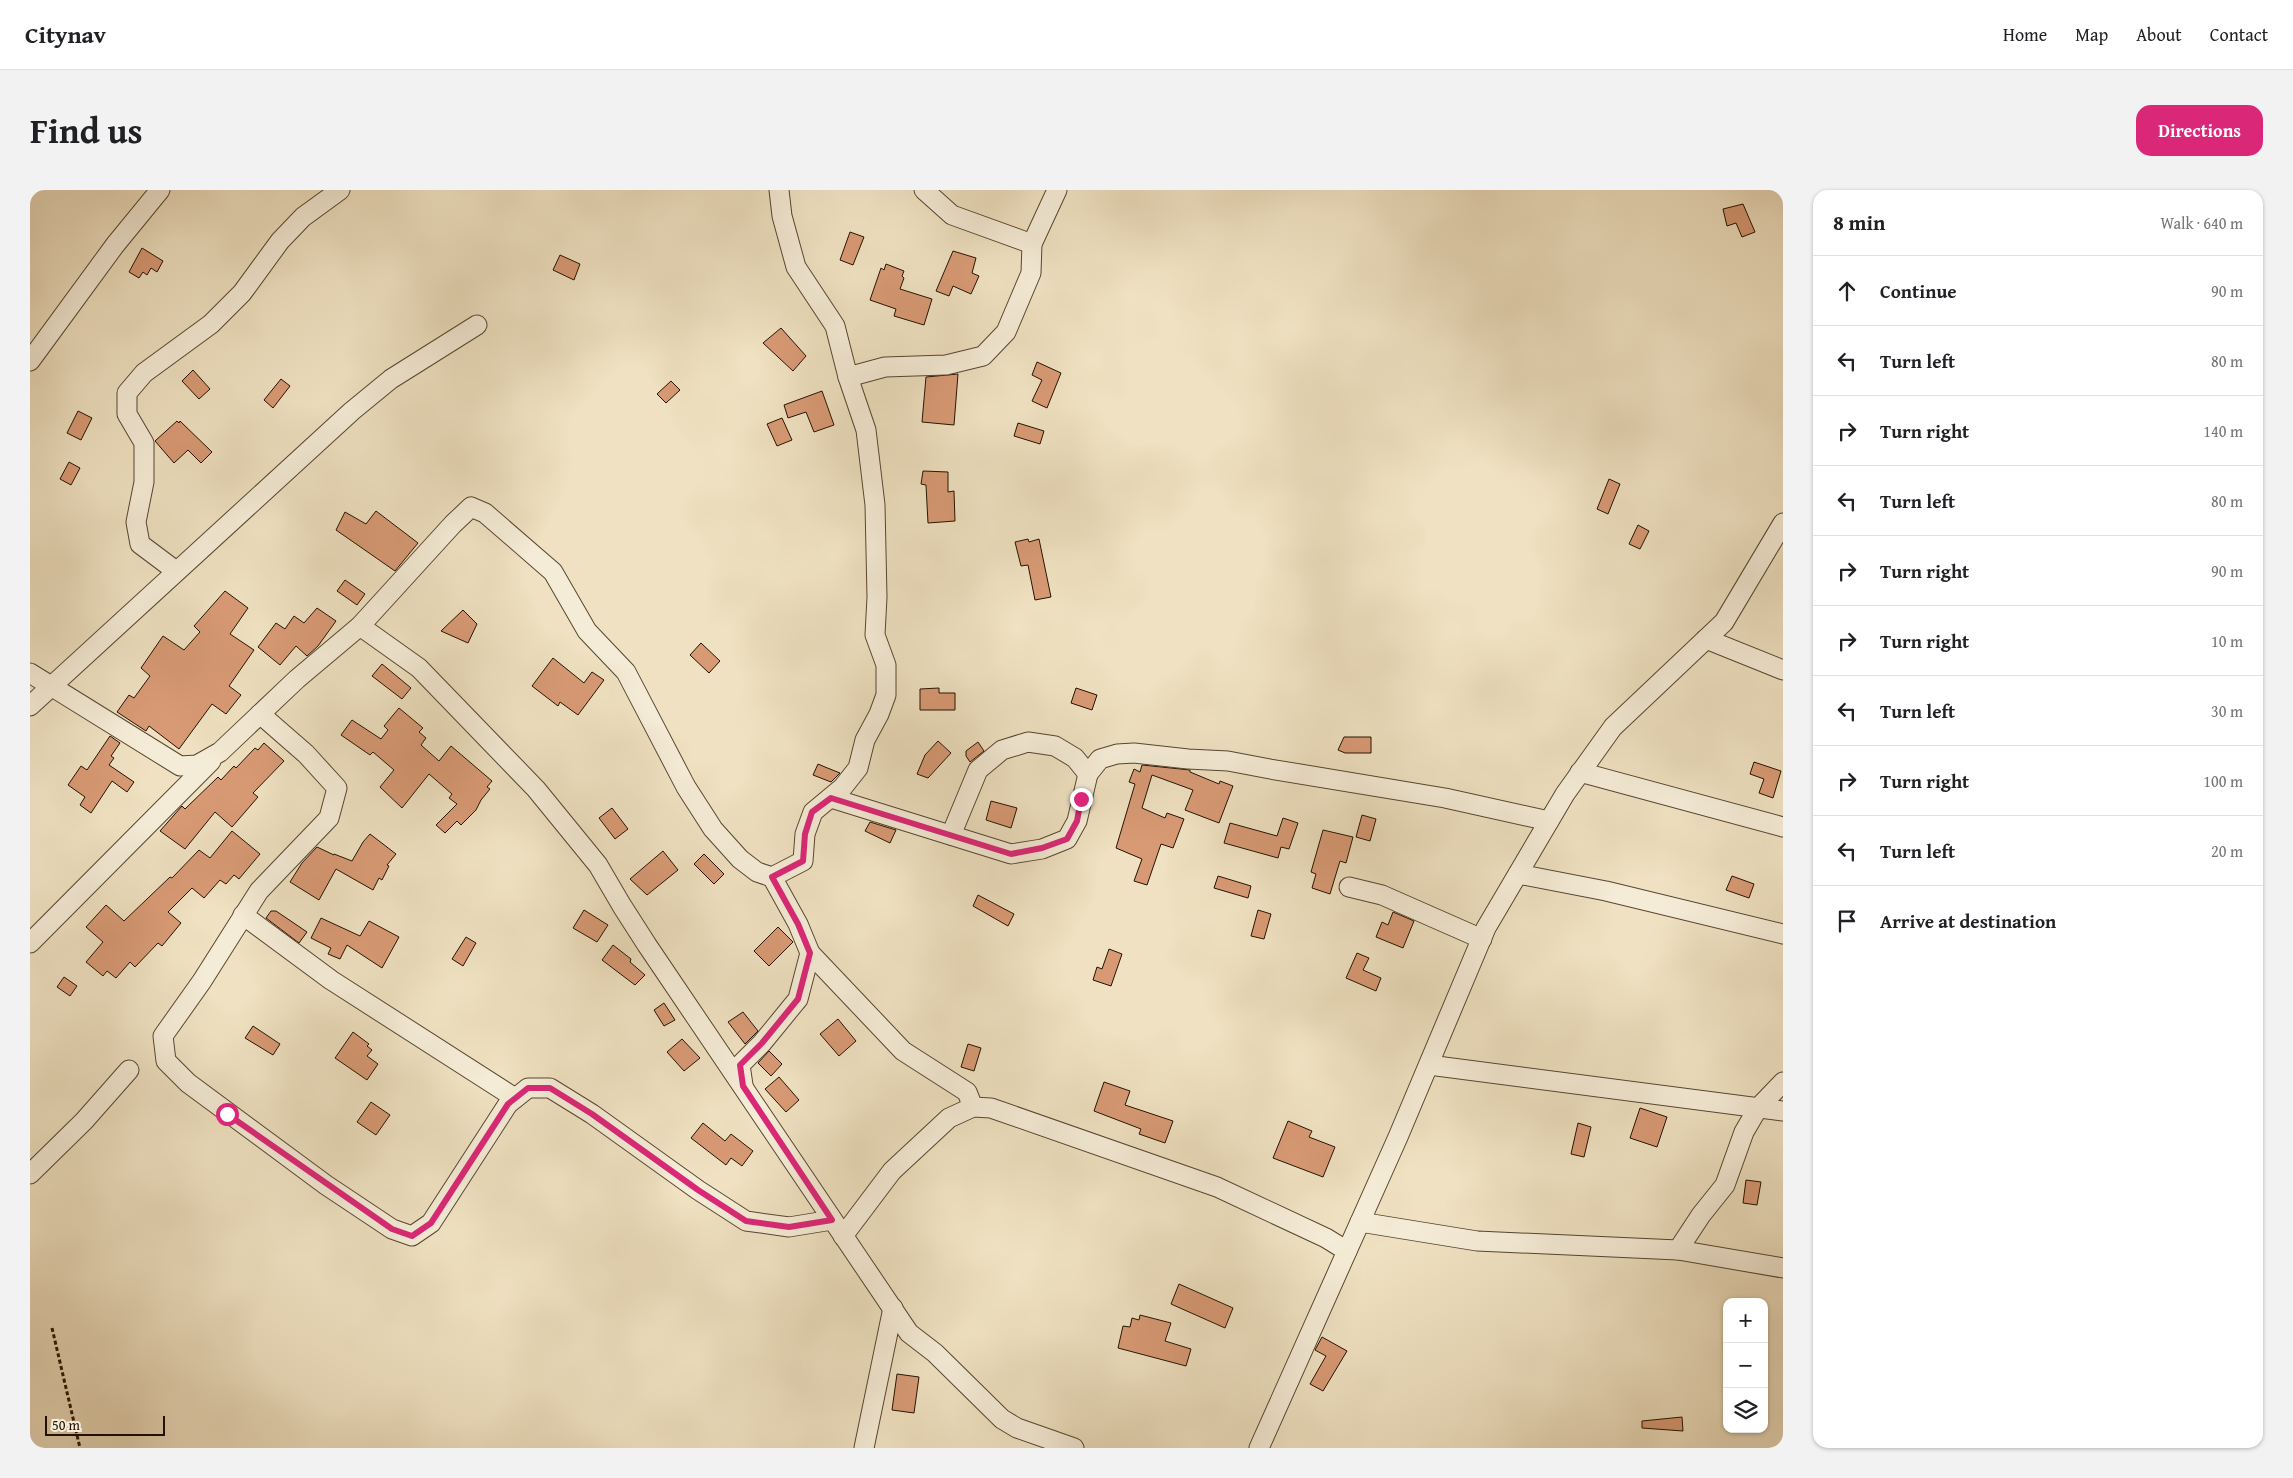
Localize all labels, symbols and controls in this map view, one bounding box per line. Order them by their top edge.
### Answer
text: Citynav [25,17,106,52]
text: Home [2003,21,2047,48]
text: Map [2075,21,2108,48]
text: About [2136,21,2182,48]
text: Contact [2210,21,2268,48]
text: Find us [30,105,143,156]
button: Directions [2136,105,2263,156]
text: 8 min [1833,207,1885,238]
text: Walk · 640 m [2160,211,2243,235]
icon: ahead [1833,277,1861,305]
text: Continue [1880,277,1957,305]
text: 90 m [2211,279,2243,303]
icon: left [1833,347,1861,375]
text: Turn left [1880,347,1955,375]
text: 80 m [2211,349,2243,373]
icon: right [1833,417,1861,445]
text: Turn right [1880,417,1969,445]
text: 140 m [2203,419,2243,443]
icon: left [1833,487,1861,515]
text: Turn left [1880,487,1955,515]
text: 80 m [2211,489,2243,513]
icon: right [1833,557,1861,585]
text: Turn right [1880,557,1969,585]
text: 90 m [2211,559,2243,583]
icon: right [1833,627,1861,655]
text: Turn right [1880,627,1969,655]
text: 10 m [2211,629,2243,653]
icon: left [1833,697,1861,725]
text: Turn left [1880,697,1955,725]
text: 30 m [2211,699,2243,723]
icon: right [1833,767,1861,795]
text: Turn right [1880,767,1969,795]
text: 100 m [2203,769,2243,793]
route end [1070,788,1093,811]
icon: left [1833,837,1861,865]
text: Turn left [1880,837,1955,865]
text: 20 m [2211,839,2243,863]
icon: arrive [1833,907,1861,935]
text: Arrive at destination [1880,907,2056,935]
route start [216,1103,239,1126]
map controls [1723,1298,1768,1433]
button: + [1723,1298,1768,1343]
button: − [1723,1343,1768,1388]
button: layers [1723,1388,1768,1433]
scale bar [45,1413,165,1436]
text: 50 m [52,1415,80,1435]

